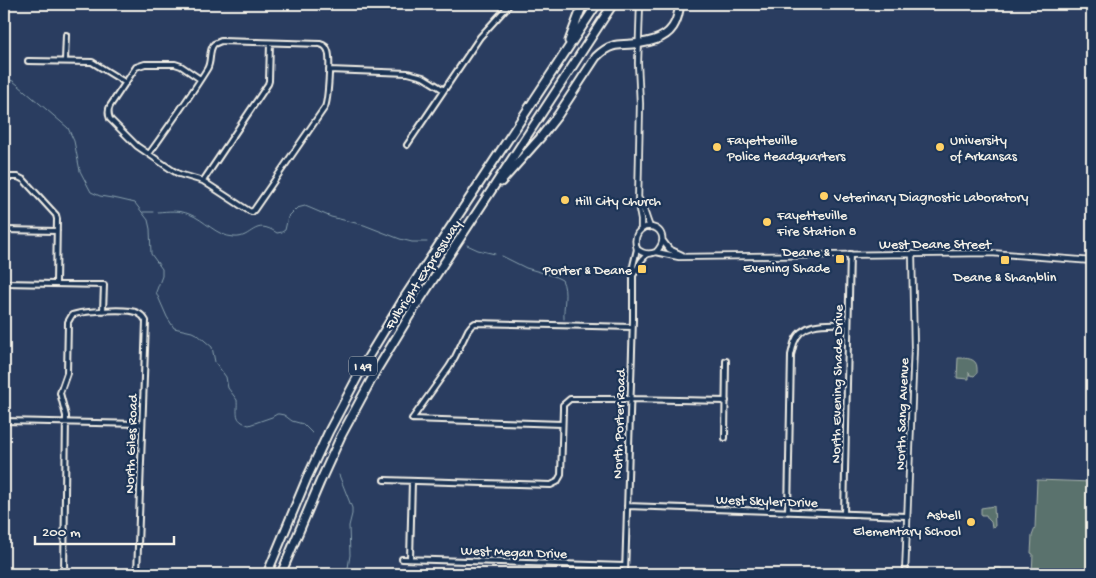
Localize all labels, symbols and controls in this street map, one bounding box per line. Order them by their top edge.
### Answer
place label: Fayetteville Police Headquarters [726,133,846,166]
place label: University of Arkansas [950,133,1018,166]
marker: Fayetteville Police Headquarters [711,141,723,153]
marker: University of Arkansas [934,141,946,153]
marker: Veterinary Diagnostic Laboratory [818,190,830,202]
place label: Veterinary Diagnostic Laboratory [833,190,1029,207]
marker: Hill City Church [559,194,571,206]
place label: Hill City Church [575,194,661,211]
place label: Fayetteville Fire Station 8 [776,208,857,241]
marker: Fayetteville Fire Station 8 [761,216,773,228]
street label: Fulbright Expressway [382,217,466,334]
street label: West Deane Street [879,237,992,254]
place label: Deane & Evening Shade [743,245,831,278]
marker: Deane & Evening Shade [834,253,846,265]
marker: Deane & Shamblin [999,254,1011,266]
place label: Porter & Deane [542,263,633,280]
marker: Porter & Deane [636,263,648,275]
place label: Deane & Shamblin [953,270,1057,287]
street label: North Evening Shade Drive [829,304,848,464]
road number: I 49 [349,356,377,376]
street label: North Sang Avenue [893,357,914,470]
street label: North Porter Road [610,367,631,479]
street label: North Giles Road [122,392,143,494]
street label: West Skyler Drive [716,492,819,513]
place label: Asbell Elementary School [853,508,961,541]
scale bar [35,513,174,545]
marker: Asbell Elementary School [965,516,977,528]
text: 200 m [42,524,81,542]
street label: West Megan Drive [460,543,568,564]

